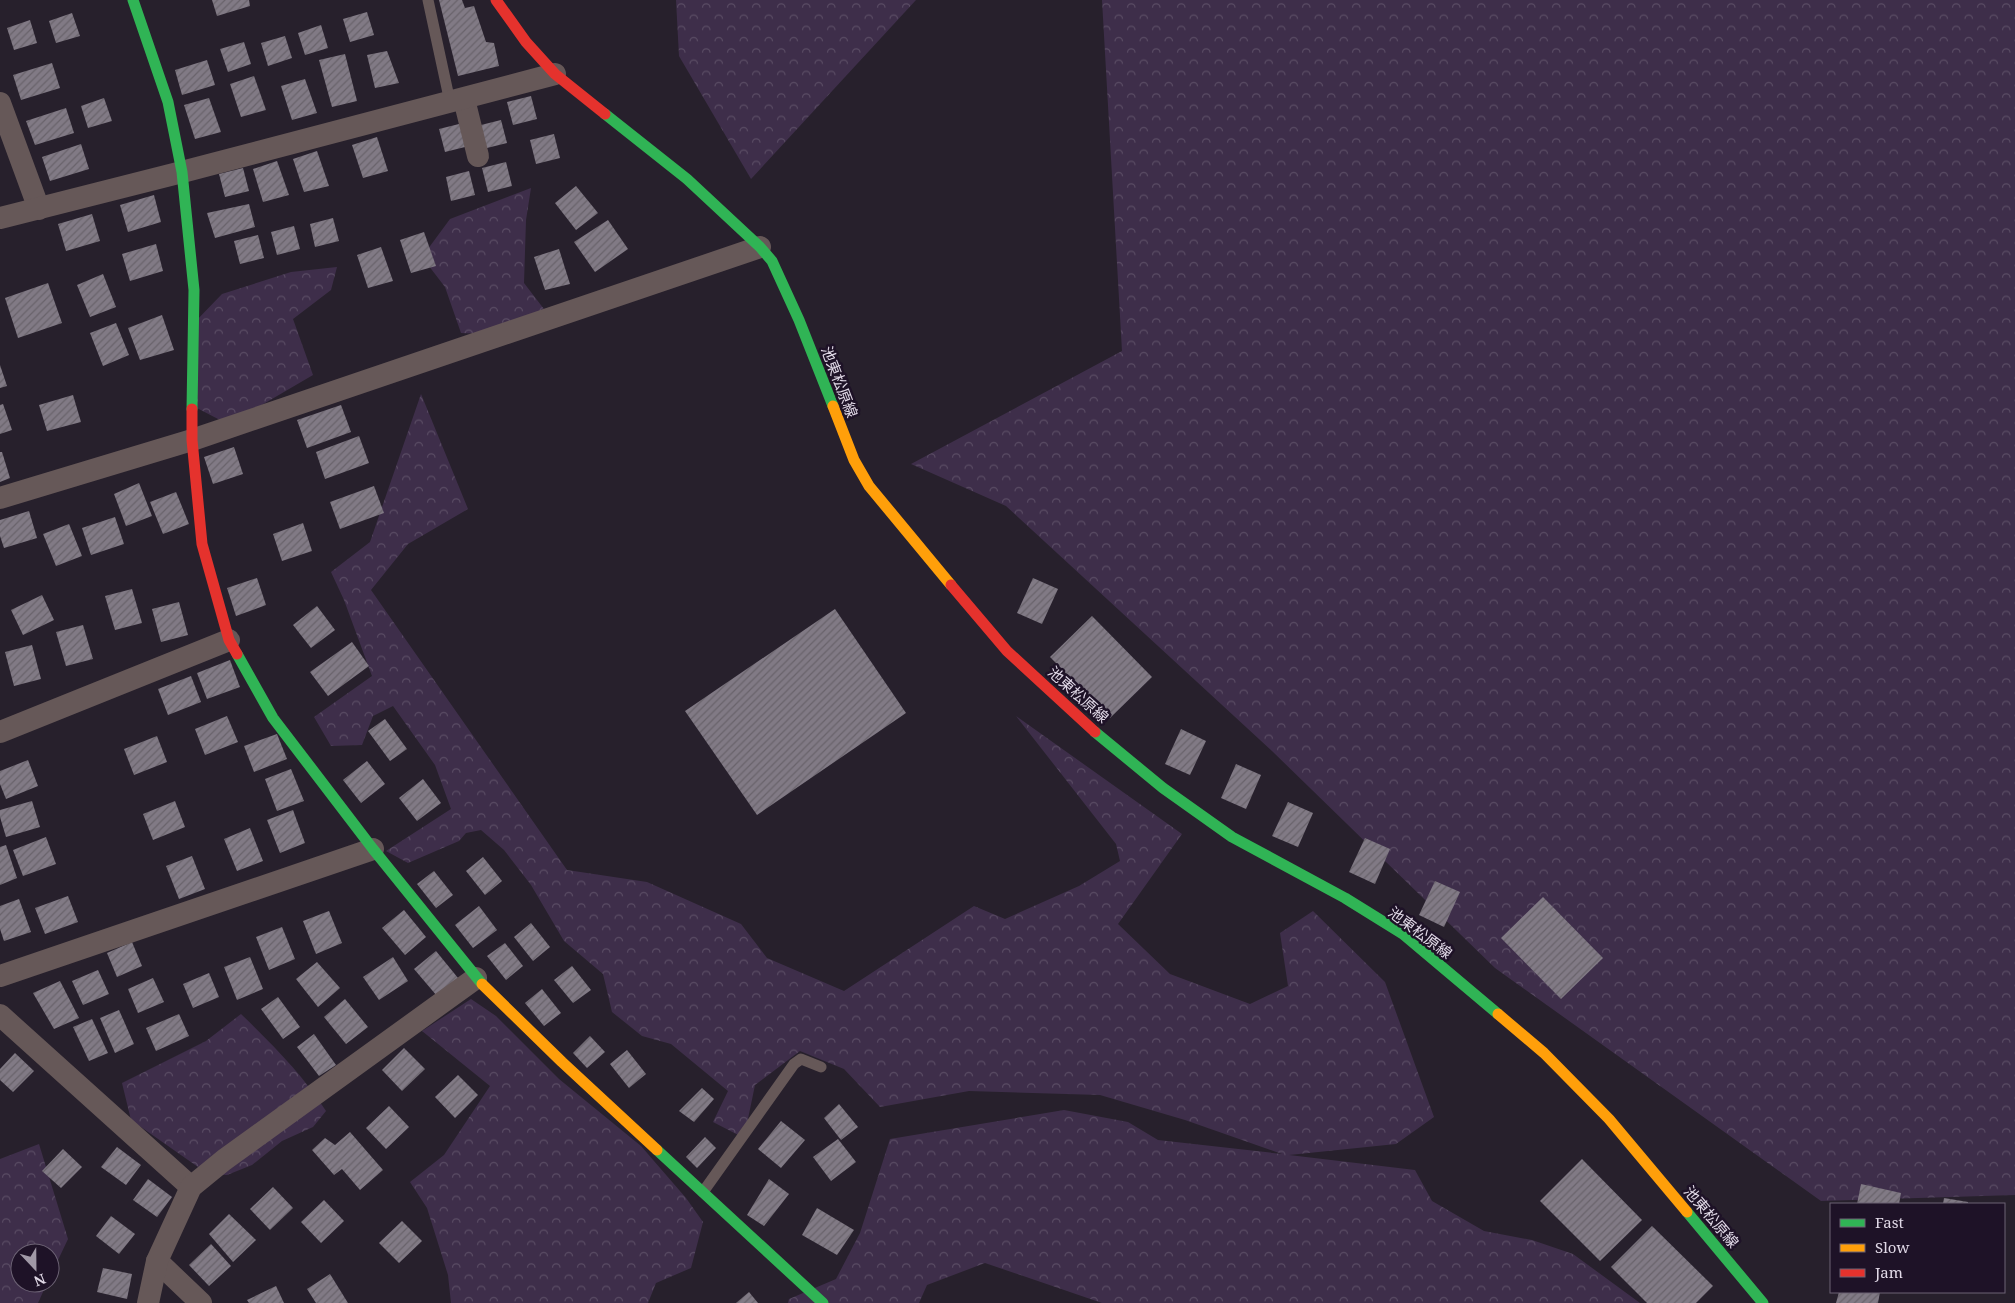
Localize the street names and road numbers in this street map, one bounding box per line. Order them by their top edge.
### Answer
street label: 池東松原線 [817,343,863,420]
street label: 池東松原線 [1044,662,1113,727]
street label: 池東松原線 [1385,902,1457,963]
street label: 池東松原線 [1680,1181,1744,1252]

